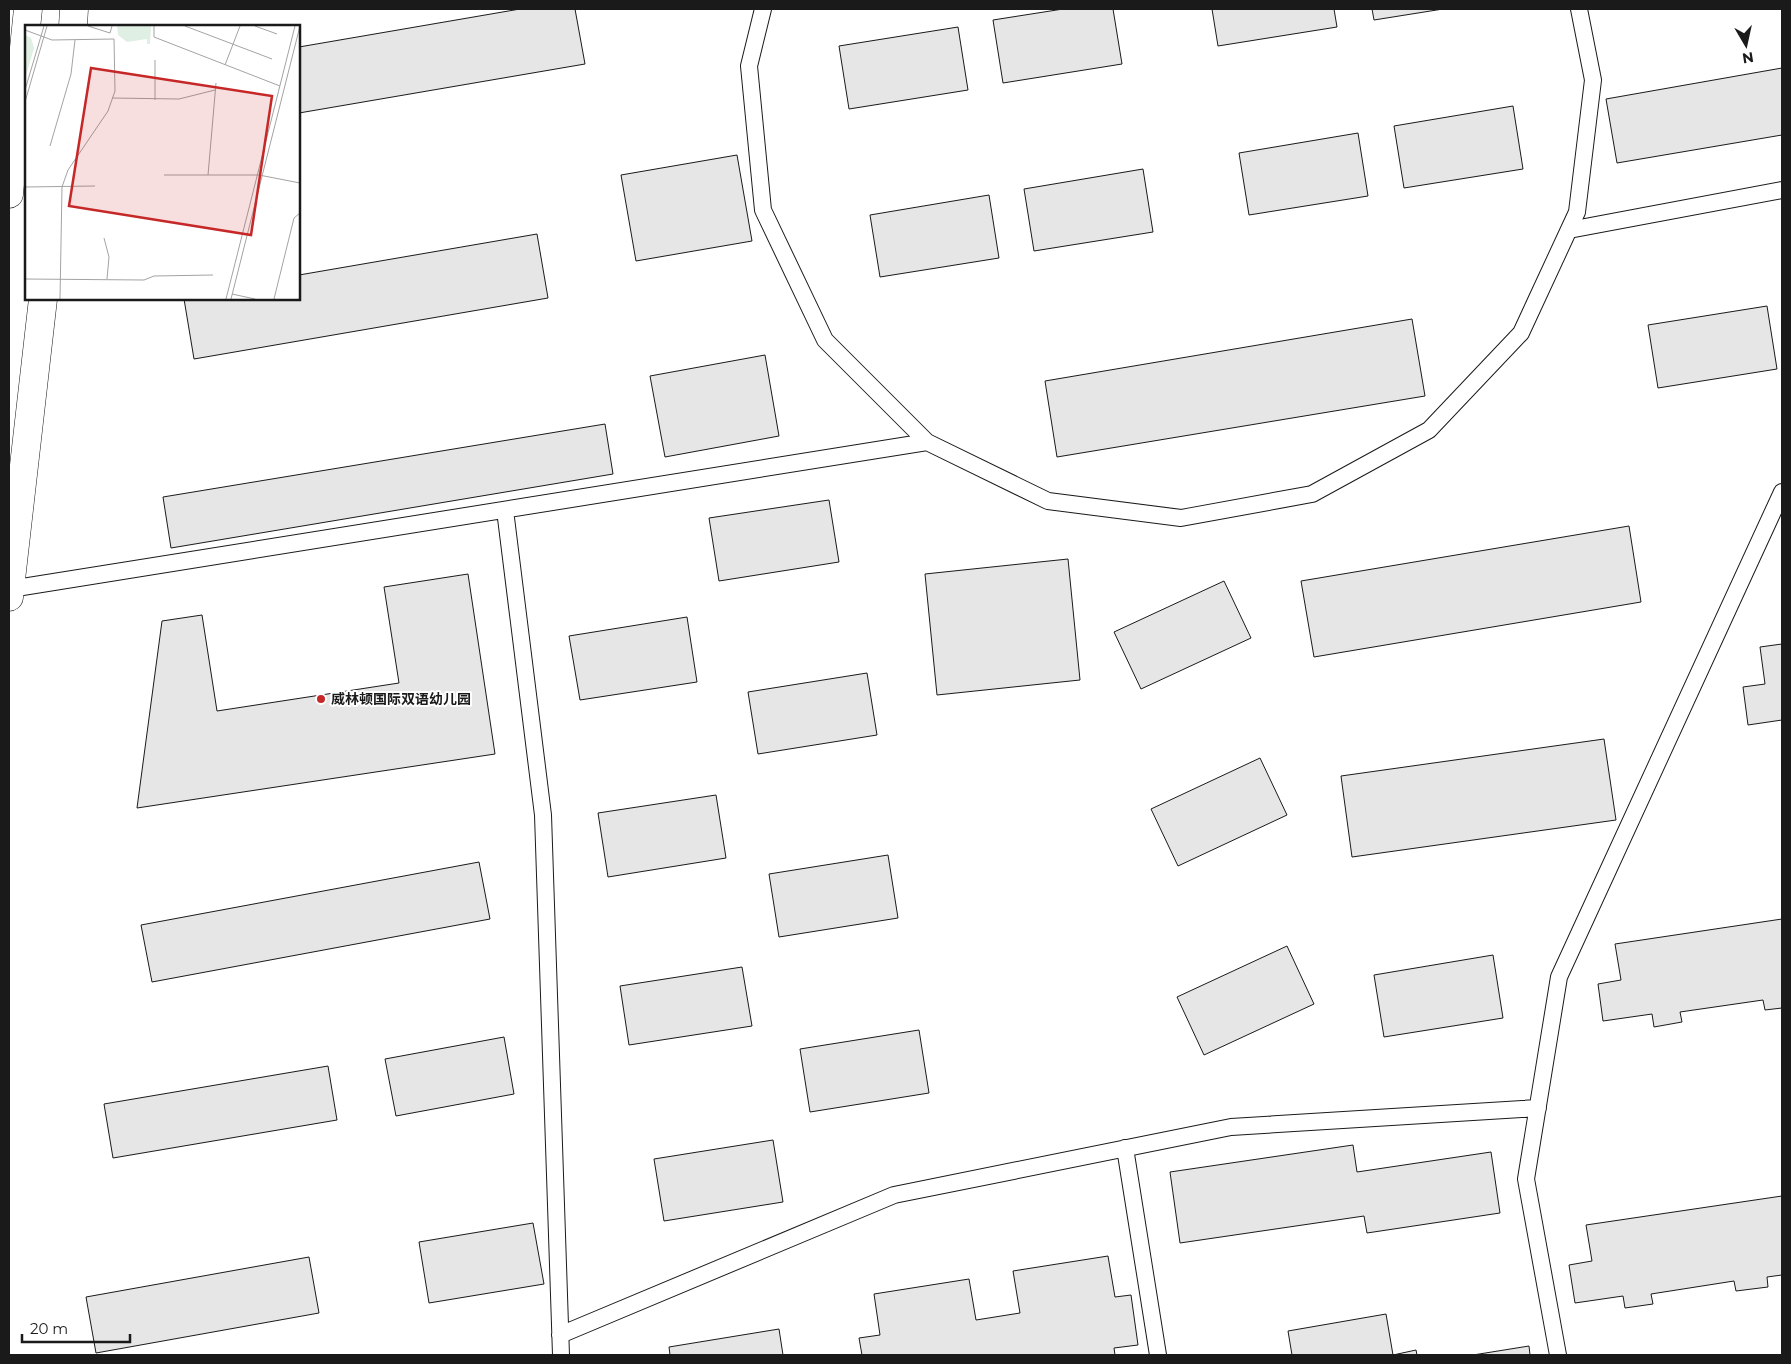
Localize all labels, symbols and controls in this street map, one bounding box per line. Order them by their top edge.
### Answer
north arrow [1721,20,1771,70]
inset map [25,25,300,300]
text: N [1741,48,1755,68]
place label: 威林顿国际双语幼儿园 [331,690,471,708]
marker: 威林顿国际双语幼儿园 [315,693,327,705]
scale bar [22,1312,130,1344]
text: 20 m [30,1319,68,1338]

